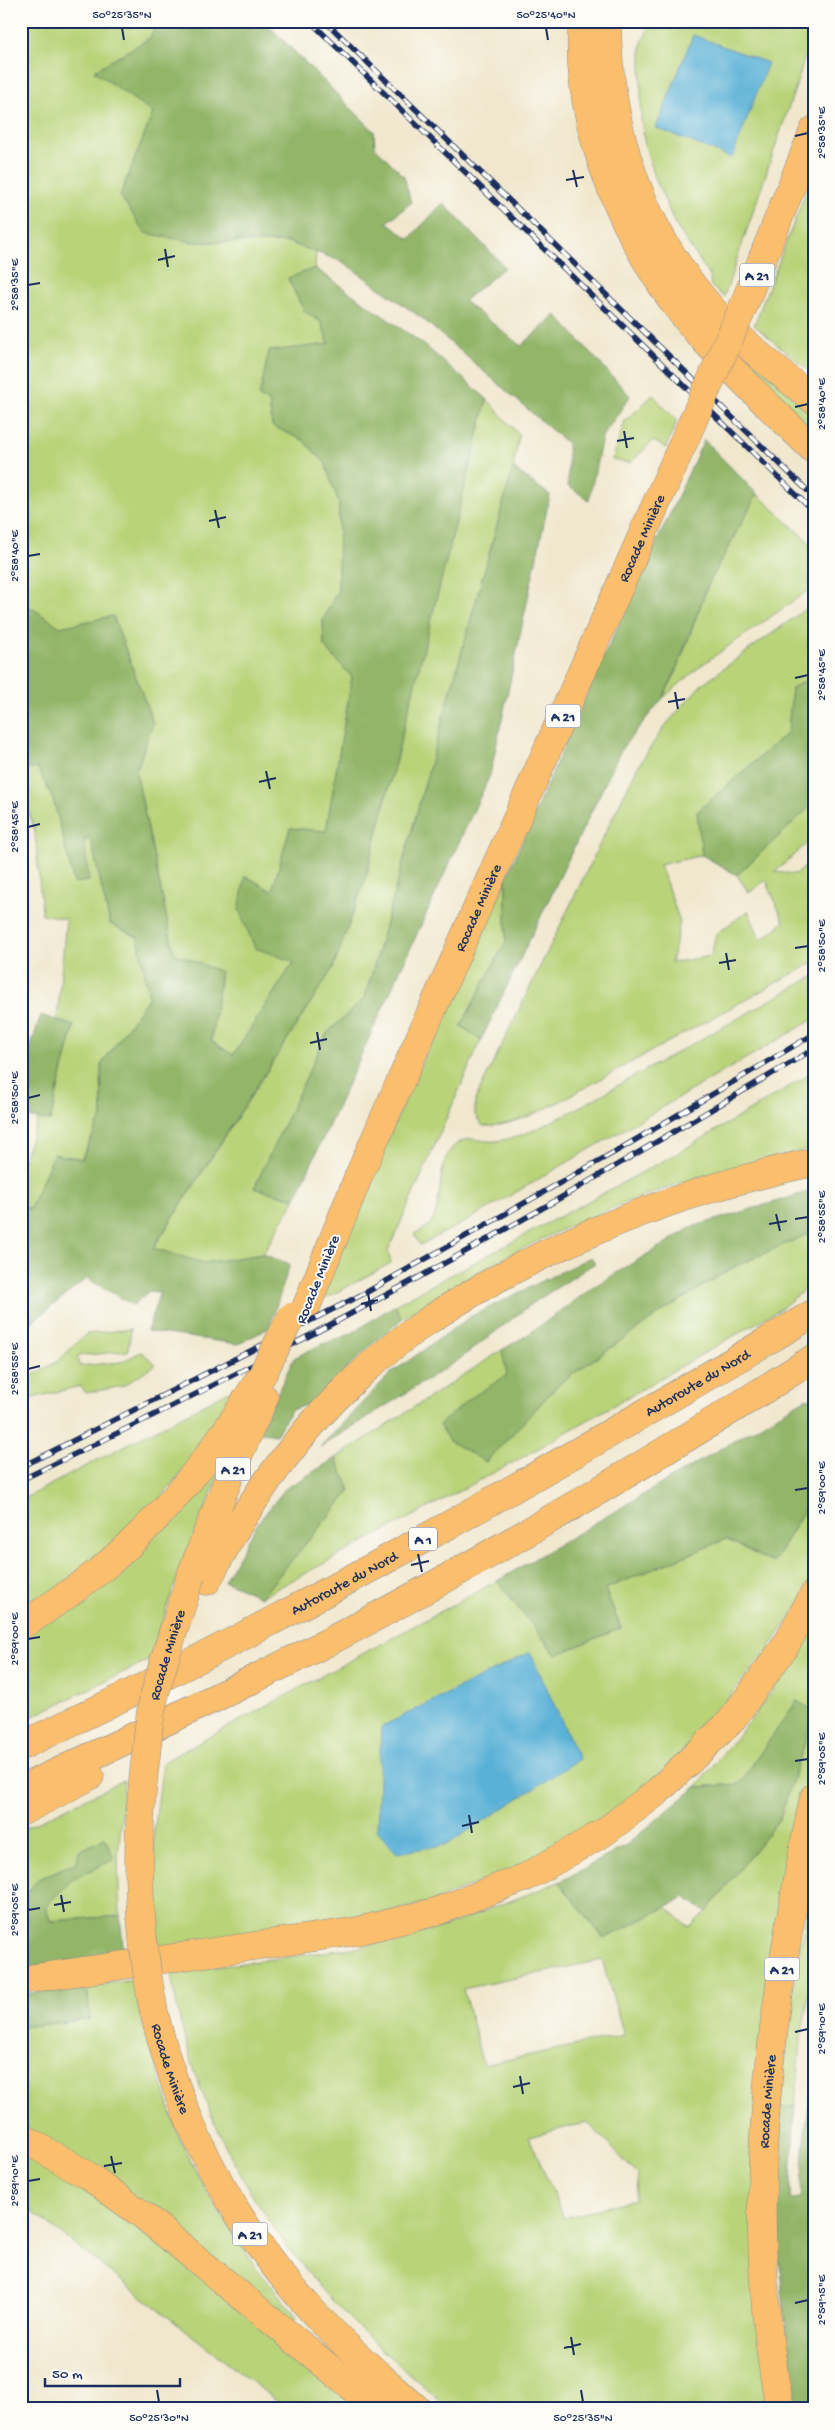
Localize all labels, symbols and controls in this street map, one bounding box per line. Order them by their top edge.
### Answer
text: 50°25'35"N [92,9,152,23]
text: 50°25'40"N [516,9,576,23]
text: 2°58'35"E [816,106,830,159]
text: 2°58'35"E [9,258,23,311]
road number: A 21 [740,264,774,286]
text: 2°58'40"E [816,377,830,430]
street label: Rocade Minière [616,492,670,586]
text: 2°58'40"E [9,529,23,582]
text: 2°58'45"E [816,649,830,701]
road number: A 21 [546,704,580,728]
text: 2°58'45"E [9,801,23,853]
street label: Rocade Minière [452,861,507,955]
text: 2°58'50"E [816,919,830,972]
text: 2°58'50"E [9,1071,23,1124]
text: 2°58'55"E [816,1190,830,1243]
street label: Rocade Minière [293,1233,345,1327]
text: 2°58'55"E [9,1342,23,1395]
street label: Autoroute du Nord [642,1346,755,1422]
road number: A 21 [216,1458,250,1480]
text: 2°59'00"E [816,1461,830,1514]
road number: A 1 [409,1528,437,1550]
street label: Autoroute du Nord [288,1547,402,1620]
street label: Rocade Minière [147,1607,191,1703]
text: 2°59'00"E [9,1612,23,1665]
text: 2°59'05"E [816,1732,830,1785]
text: 2°59'05"E [9,1883,23,1936]
road number: A 21 [764,1958,800,1980]
text: 2°59'10"E [816,2003,830,2054]
street label: Rocade Minière [146,2022,193,2117]
street label: Rocade Minière [756,2053,782,2149]
text: 2°59'10"E [9,2155,23,2206]
road number: A 21 [232,2222,268,2246]
text: 2°59'15"E [816,2274,830,2325]
scale bar [45,2355,180,2387]
text: 50 m [52,2366,83,2384]
text: 50°25'30"N [129,2412,189,2426]
text: 50°25'35"N [553,2412,613,2426]

